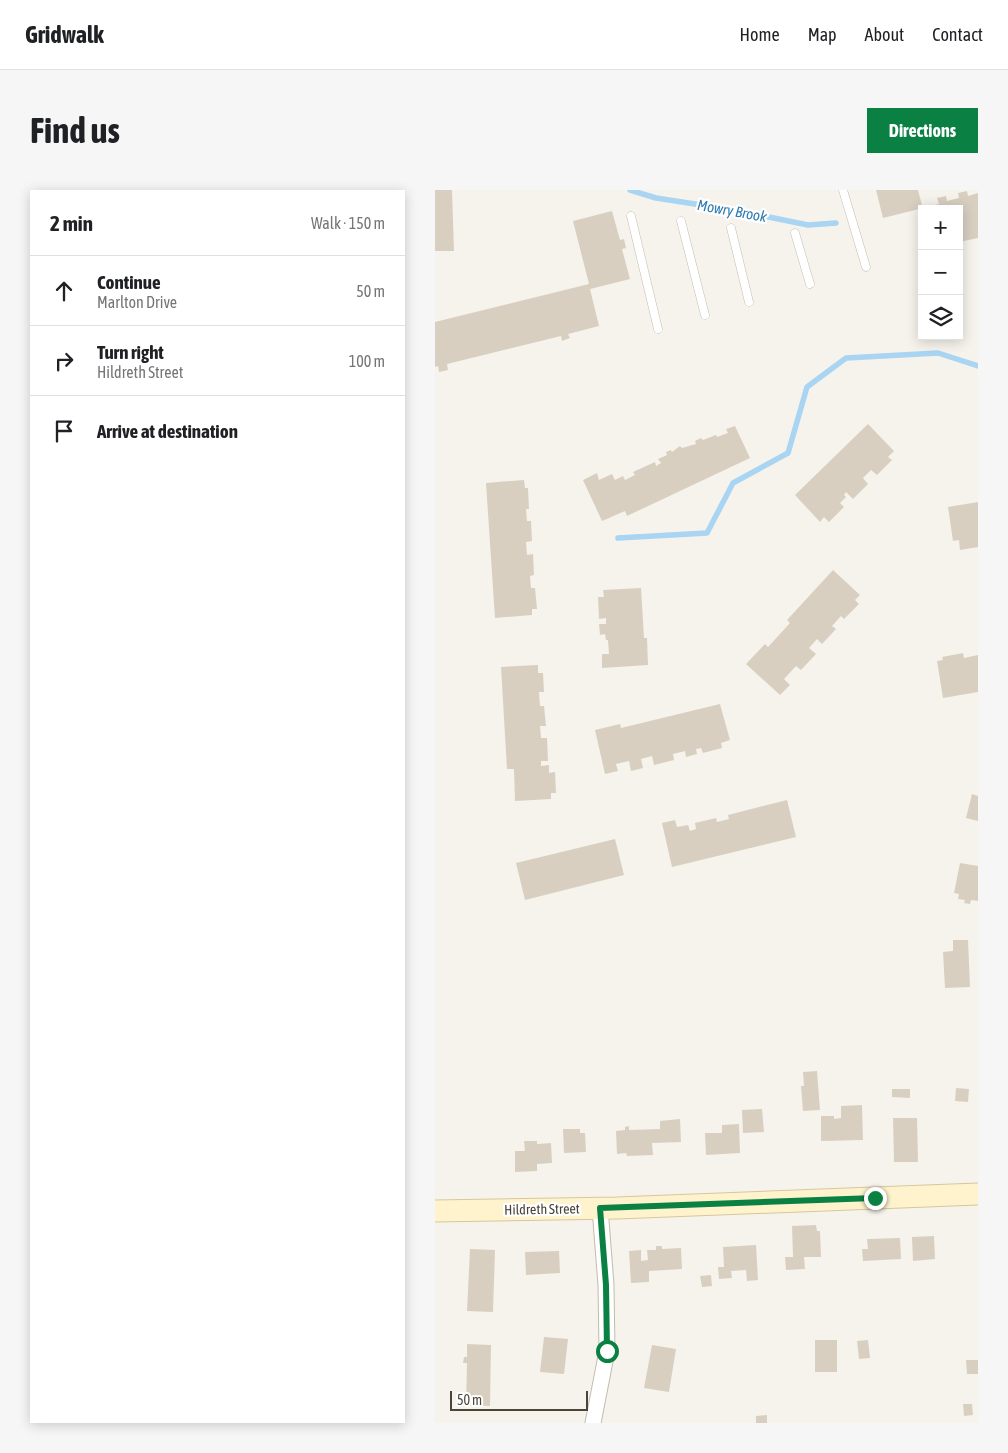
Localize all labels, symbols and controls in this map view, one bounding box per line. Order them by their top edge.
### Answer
text: Gridwalk [25,21,104,48]
text: Home [740,24,780,45]
text: Map [808,24,837,45]
text: About [865,24,904,45]
text: Contact [932,24,983,45]
button: Directions [867,108,978,153]
text: Find us [30,110,120,150]
water label: Mowry Brook [696,196,769,225]
map controls [918,205,963,340]
button: + [918,205,963,250]
text: 2 min [50,211,93,235]
text: Walk · 150 m [311,214,385,232]
button: − [918,250,963,295]
text: Continue [97,271,161,293]
icon: ahead [50,277,78,305]
text: 50 m [356,282,385,300]
text: Marlton Drive [97,293,177,311]
button: layers [918,295,963,340]
text: Turn right [97,341,164,363]
icon: right [50,347,78,375]
text: 100 m [349,352,385,370]
text: Hildreth Street [97,363,183,381]
icon: arrive [50,417,78,445]
text: Arrive at destination [97,420,238,442]
route end [864,1187,887,1210]
street label: Hildreth Street [504,1200,580,1218]
route start [596,1340,619,1363]
scale bar [450,1388,587,1411]
text: 50 m [457,1392,482,1408]

